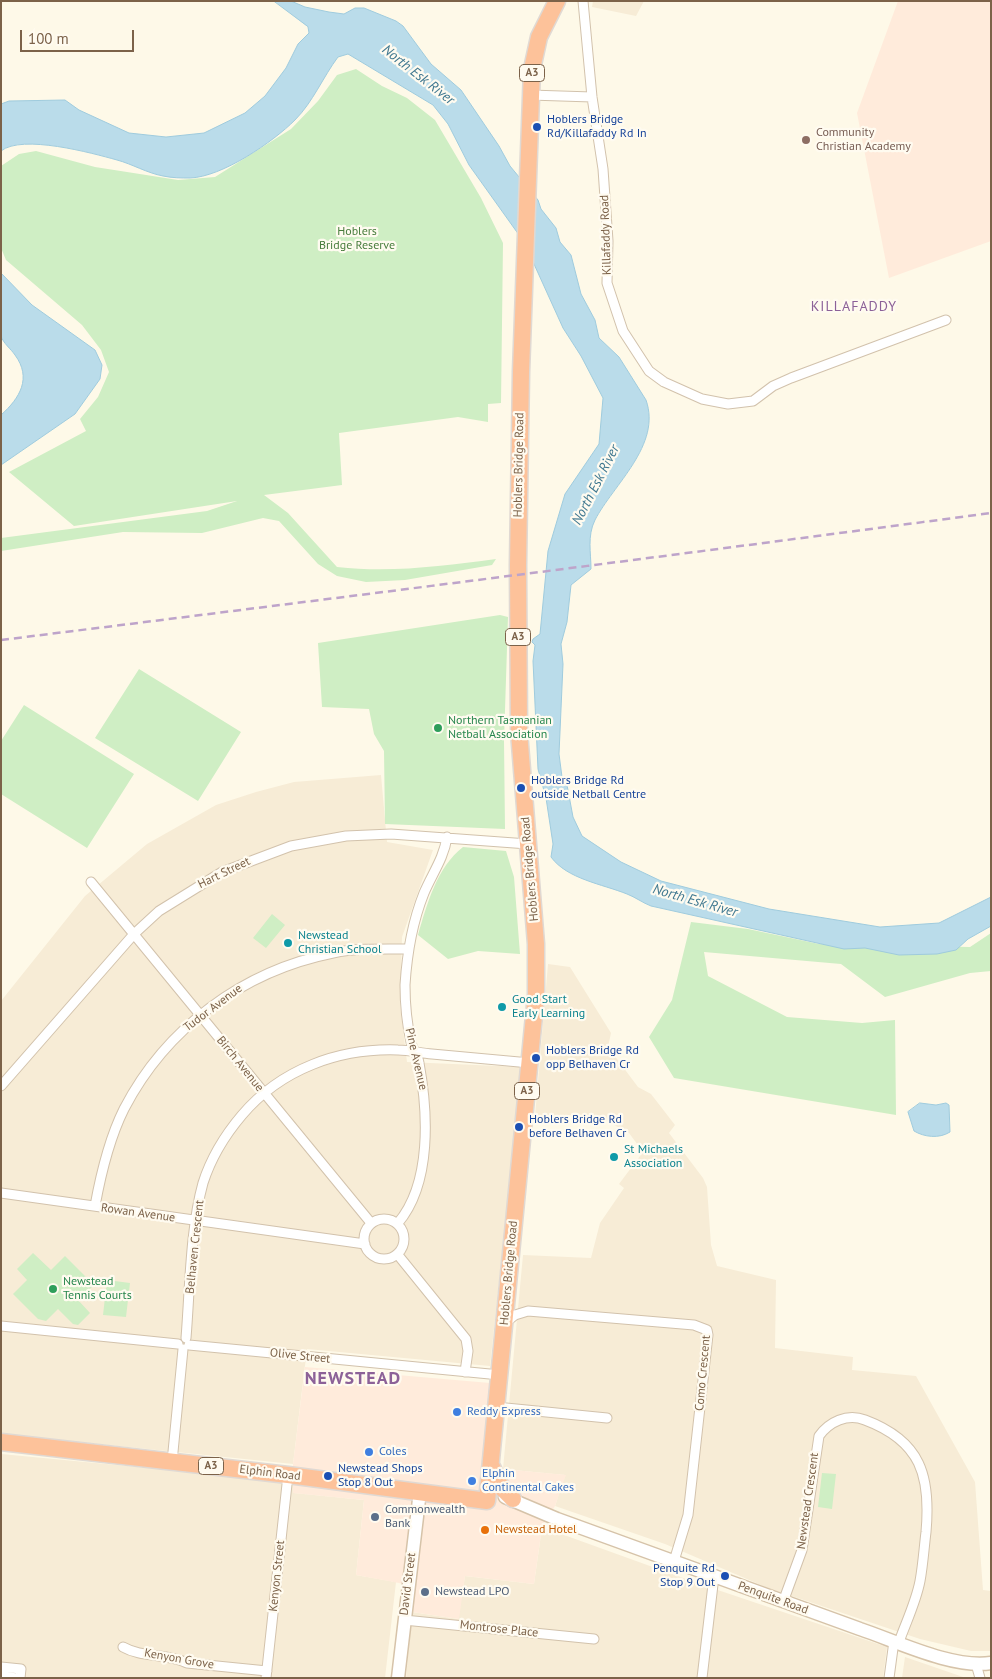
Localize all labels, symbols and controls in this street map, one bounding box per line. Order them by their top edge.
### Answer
scale bar [22,20,136,52]
text: 100 m [28,29,69,48]
water label: North Esk River [378,42,458,108]
road number: A3 [520,64,544,82]
place label: Hoblers Bridge Rd/Killafaddy Rd In [547,113,647,141]
marker: Hoblers Bridge Rd/Killafaddy Rd In [531,121,543,133]
place label: Community Christian Academy [816,126,911,154]
marker: Community Christian Academy [800,134,812,146]
street label: Killafaddy Road [597,195,615,275]
park label: Hoblers Bridge Reserve [319,225,395,253]
district label: KILLAFADDY [810,299,898,315]
street label: Hoblers Bridge Road [511,412,527,518]
water label: North Esk River [569,442,623,528]
road number: A3 [506,628,530,646]
place label: Northern Tasmanian Netball Association [448,714,552,742]
marker: Northern Tasmanian Netball Association [432,722,444,734]
place label: Hoblers Bridge Rd outside Netball Centre [531,774,646,802]
marker: Hoblers Bridge Rd outside Netball Centre [515,782,527,794]
street label: Hoblers Bridge Road [518,816,542,922]
street label: Hart Street [196,854,252,892]
water label: North Esk River [651,881,739,921]
place label: Newstead Christian School [298,929,381,957]
marker: Newstead Christian School [282,937,294,949]
street label: Tudor Avenue [181,981,245,1035]
place label: Good Start Early Learning [512,993,585,1021]
marker: Good Start Early Learning [496,1001,508,1013]
street label: Pine Avenue [402,1027,430,1091]
street label: Birch Avenue [213,1033,267,1095]
place label: Hoblers Bridge Rd opp Belhaven Cr [546,1044,639,1072]
marker: Hoblers Bridge Rd opp Belhaven Cr [530,1052,542,1064]
road number: A3 [514,1082,540,1100]
place label: Hoblers Bridge Rd before Belhaven Cr [529,1113,626,1141]
marker: Hoblers Bridge Rd before Belhaven Cr [513,1121,525,1133]
place label: St Michaels Association [624,1143,683,1171]
marker: St Michaels Association [608,1151,620,1163]
street label: Belhaven Crescent [183,1199,207,1295]
street label: Rowan Avenue [100,1201,176,1225]
street label: Hoblers Bridge Road [497,1220,521,1326]
place label: Newstead Tennis Courts [63,1275,132,1303]
marker: Newstead Tennis Courts [47,1283,59,1295]
street label: Como Crescent [693,1335,713,1411]
street label: Olive Street [269,1346,331,1366]
district label: NEWSTEAD [304,1368,402,1390]
place label: Reddy Express [467,1405,541,1419]
marker: Reddy Express [451,1406,463,1418]
place label: Coles [379,1445,407,1459]
marker: Coles [363,1446,375,1458]
street label: Newstead Crescent [794,1452,822,1550]
road number: A3 [198,1458,224,1474]
street label: Elphin Road [239,1462,301,1484]
place label: Newstead Shops Stop 8 Out [338,1462,422,1490]
place label: Elphin Continental Cakes [482,1467,574,1495]
marker: Newstead Shops Stop 8 Out [322,1470,334,1482]
marker: Elphin Continental Cakes [466,1475,478,1487]
place label: Commonwealth Bank [385,1503,465,1531]
marker: Commonwealth Bank [369,1511,381,1523]
place label: Newstead Hotel [495,1523,577,1537]
marker: Newstead Hotel [479,1524,491,1536]
street label: Kenyon Street [266,1540,288,1612]
street label: David Street [397,1552,419,1616]
place label: Penquite Rd Stop 9 Out [653,1562,715,1590]
marker: Penquite Rd Stop 9 Out [719,1570,731,1582]
street label: Penquite Road [736,1579,810,1617]
place label: Newstead LPO [435,1585,509,1599]
marker: Newstead LPO [419,1586,431,1598]
street label: Montrose Place [459,1618,539,1640]
street label: Kenyon Grove [143,1646,215,1672]

